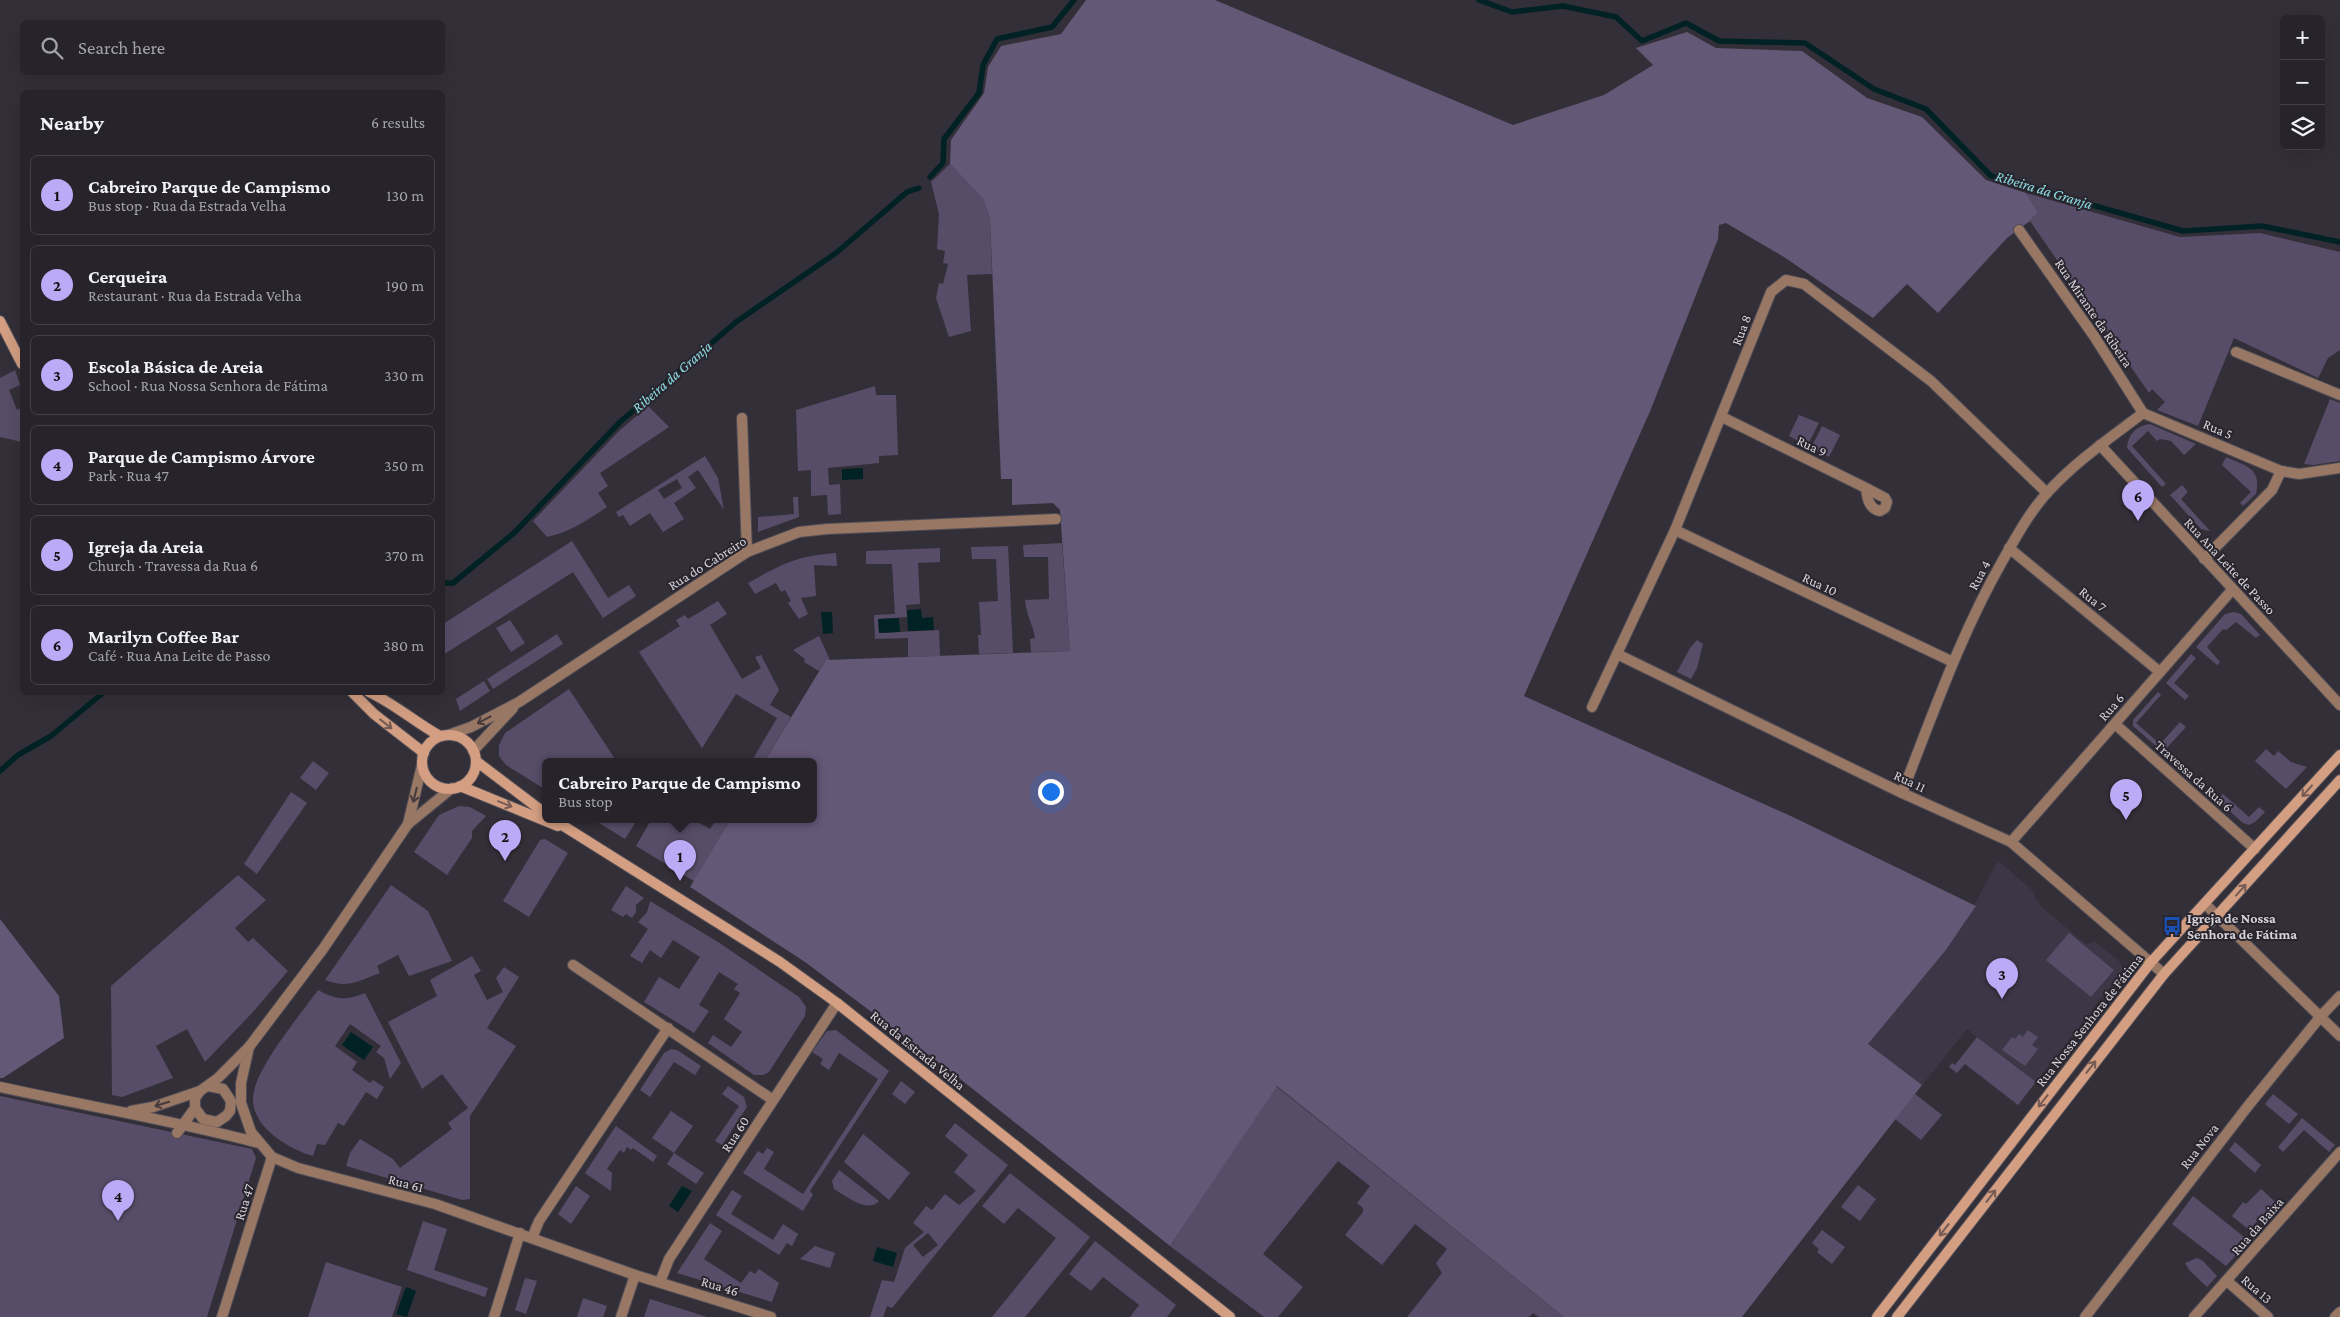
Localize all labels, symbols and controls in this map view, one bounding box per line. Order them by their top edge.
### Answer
map controls [2280,15,2325,150]
button: + [2280,15,2325,60]
search box [20,20,445,75]
icon: search [38,34,66,62]
text: Search here [78,37,165,58]
button: − [2280,60,2325,105]
button: layers [2280,105,2325,150]
text: Nearby [40,111,104,135]
text: 6 results [371,114,425,131]
water label: Ribeira da Granja [1993,168,2094,213]
text: Cabreiro Parque de Campismo [88,176,331,197]
text: 1 [54,187,60,204]
text: 130 m [386,187,424,204]
text: Bus stop · Rua da Estrada Velha [88,197,286,214]
street label: Rua Mirante da Ribeira [2052,256,2137,371]
text: Cerqueira [88,266,167,287]
text: 2 [53,277,61,294]
text: 190 m [386,277,424,294]
text: Restaurant · Rua da Estrada Velha [88,287,302,304]
street label: Rua 8 [1728,312,1754,348]
water label: Ribeira da Granja [629,338,716,417]
text: Escola Básica de Areia [88,356,263,377]
text: 3 [53,367,61,384]
text: 330 m [384,367,424,384]
text: School · Rua Nossa Senhora de Fátima [88,377,328,394]
street label: Rua 5 [2201,416,2235,442]
street label: Rua 9 [1794,432,1830,460]
text: Parque de Campismo Árvore [88,446,315,467]
text: 4 [53,457,61,474]
text: 350 m [384,457,424,474]
text: Park · Rua 47 [88,467,169,484]
pin: 6 [2122,480,2154,521]
street label: Rua Ana Leite de Passo [2181,514,2279,618]
street label: Rua do Cabreiro [665,533,749,593]
text: Igreja da Areia [88,536,204,557]
text: 5 [53,547,61,564]
text: 370 m [385,547,424,564]
text: Church · Travessa da Rua 6 [88,557,258,574]
street label: Rua 4 [1965,557,1993,593]
street label: Rua 10 [1800,569,1840,599]
street label: Rua 7 [2076,583,2110,615]
text: Marilyn Coffee Bar [88,626,239,647]
text: 6 [53,637,61,654]
text: 380 m [383,637,424,654]
text: Café · Rua Ana Leite de Passo [88,647,271,664]
street label: Rua 6 [2095,690,2127,724]
one-way arrow [477,715,492,725]
one-way arrow [379,719,392,730]
street label: Travessa da Rua 6 [2152,737,2236,815]
popup [542,758,817,823]
street label: Rua 11 [1891,767,1929,795]
text: Cabreiro Parque de Campismo [558,772,801,793]
your location [1038,779,1064,805]
pin: 5 [2110,779,2142,820]
one-way arrow [2301,784,2313,797]
one-way arrow [410,786,419,802]
text: Bus stop [558,793,613,810]
one-way arrow [497,800,512,810]
pin: 2 [489,820,521,861]
pin: 1 [664,840,696,881]
one-way arrow [2235,883,2247,896]
place label: Igreja de Nossa Senhora de Fátima [2187,910,2297,942]
bus stop icon: Igreja de Nossa Senhora de Fátima [2161,915,2183,937]
street label: Rua Nossa Senhora de Fátima [2032,950,2146,1090]
pin: 3 [1986,958,2018,999]
street label: Rua da Estrada Velha [867,1007,969,1093]
one-way arrow [2086,1060,2096,1074]
one-way arrow [2038,1094,2049,1107]
one-way arrow [154,1100,170,1110]
street label: Rua 60 [718,1113,752,1155]
street label: Rua Nova [2176,1120,2222,1172]
street label: Rua 61 [387,1171,426,1195]
pin: 4 [102,1180,134,1221]
street label: Rua 47 [231,1181,257,1222]
one-way arrow [1986,1189,1997,1202]
street label: Rua da Baixa [2228,1193,2287,1258]
one-way arrow [1939,1223,1949,1237]
street label: Rua 13 [2238,1271,2276,1307]
street label: Rua 46 [699,1273,741,1299]

